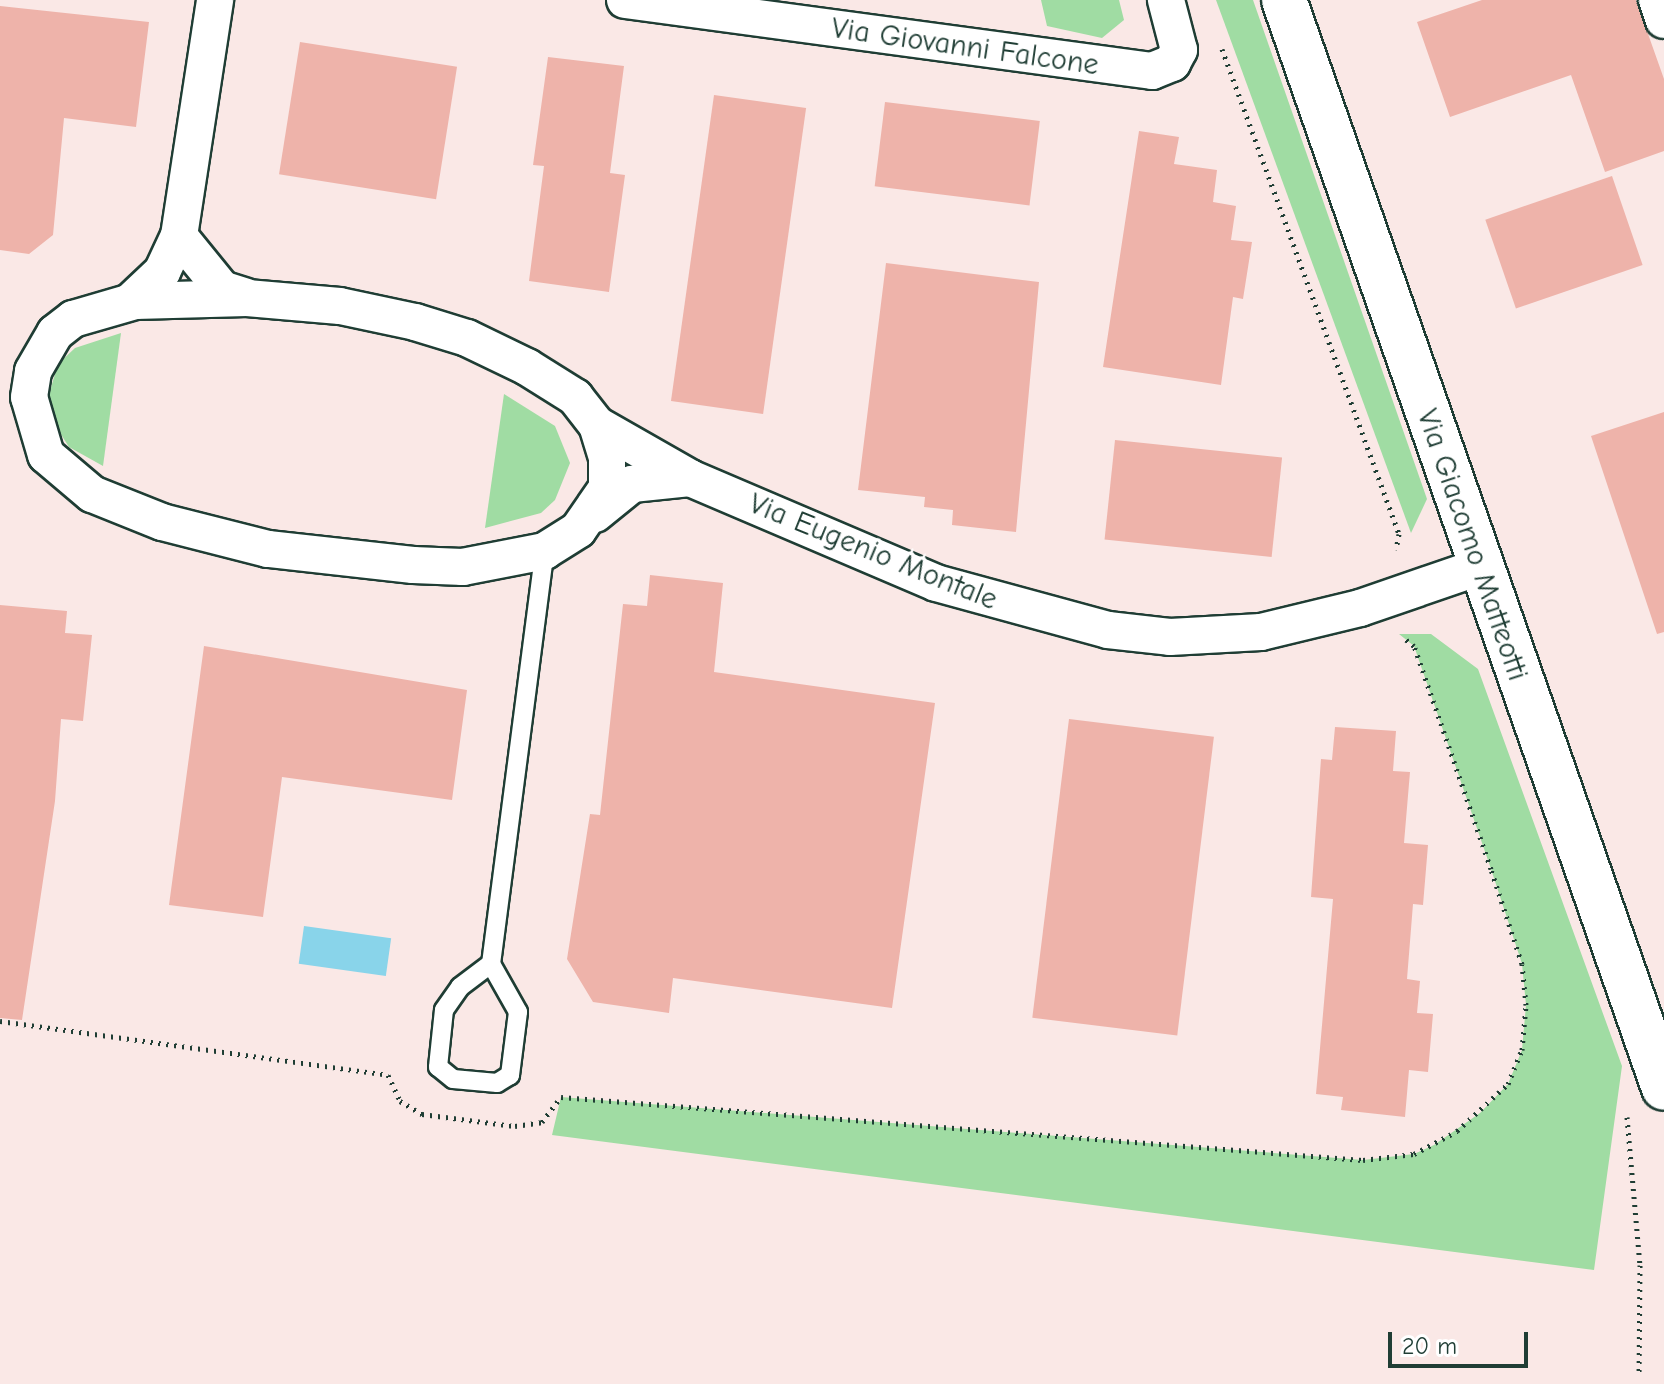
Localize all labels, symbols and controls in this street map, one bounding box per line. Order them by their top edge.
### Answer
street label: Via Giovanni Falcone [829,10,1101,84]
street label: Via Giacomo Matteotti [1409,405,1535,685]
street label: Via Eugenio Montale [744,486,1002,618]
scale bar [1392,1316,1532,1366]
text: 20 m [1402,1332,1457,1360]

